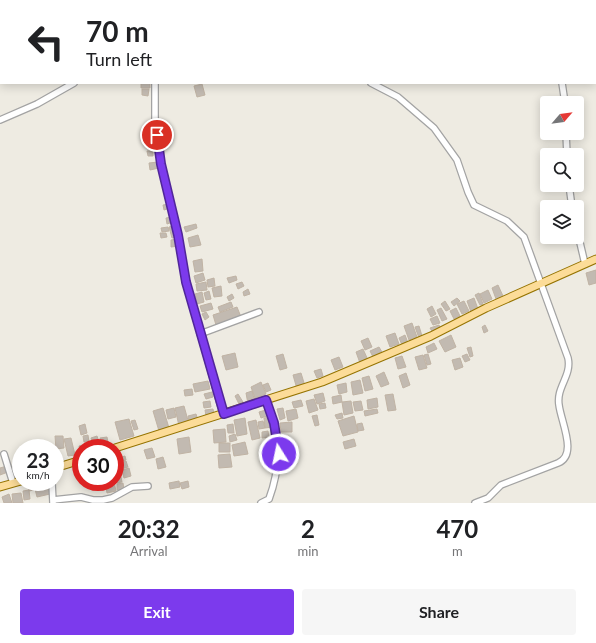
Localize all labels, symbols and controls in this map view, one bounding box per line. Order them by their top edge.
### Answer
text: 70 m [86,14,149,48]
icon: left [20,16,72,68]
text: Turn left [86,48,152,70]
north arrow [540,96,584,140]
map controls [540,96,584,244]
pin [140,118,174,152]
icon: arrive [146,124,168,146]
button: search [540,148,584,192]
button: layers [540,200,584,244]
position arrow [258,433,300,475]
speed limit sign: 30 [72,439,124,491]
text: 23 [26,448,50,472]
text: km/h [26,469,50,481]
text: 20:32 [118,514,180,543]
text: 2 [301,514,315,543]
text: 470 [436,514,478,543]
text: Arrival [130,543,167,559]
text: min [298,543,319,559]
text: m [452,543,463,559]
button: Exit [20,589,294,635]
button: Share [302,589,576,635]

